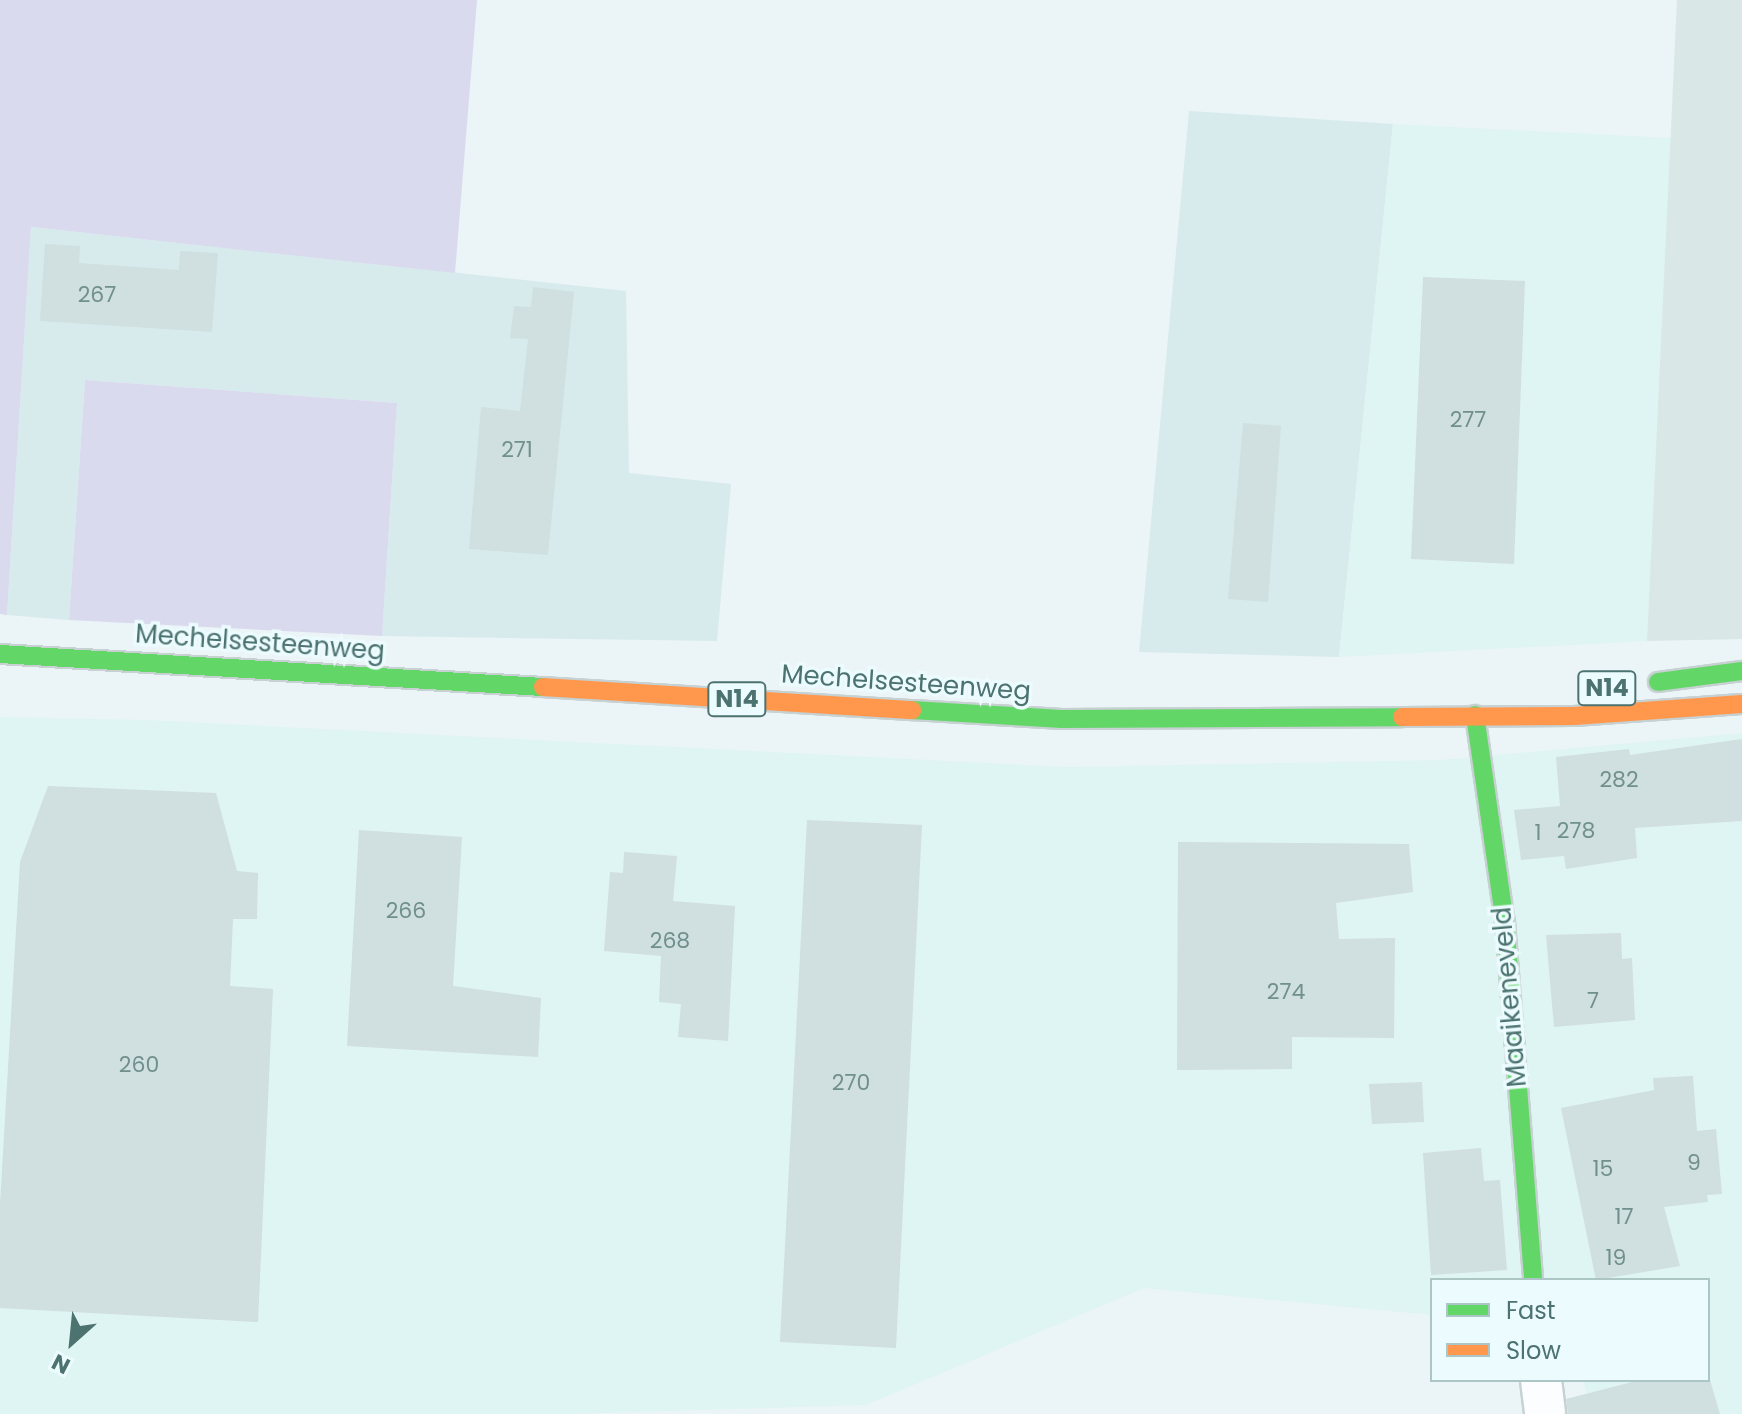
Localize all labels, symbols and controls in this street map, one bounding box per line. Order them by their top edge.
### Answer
house number: 267 [78,282,116,308]
house number: 277 [1450,407,1486,433]
house number: 271 [501,437,533,463]
street label: Mechelsesteenweg [134,619,386,667]
street label: Mechelsesteenweg [780,659,1032,707]
road number: N14 [1577,668,1637,708]
road number: N14 [707,679,767,719]
house number: 282 [1599,767,1639,793]
house number: 278 [1557,818,1595,844]
house number: 1 [1534,820,1542,846]
house number: 266 [386,898,426,924]
street label: Maaikeneveld [1487,906,1533,1088]
house number: 268 [650,928,690,954]
house number: 274 [1267,979,1305,1005]
house number: 7 [1587,988,1599,1014]
house number: 260 [119,1052,159,1078]
house number: 270 [832,1070,870,1096]
house number: 9 [1687,1150,1701,1176]
house number: 15 [1593,1156,1613,1182]
house number: 17 [1614,1204,1634,1230]
house number: 19 [1606,1245,1626,1271]
legend [1430,1278,1710,1382]
text: Fast [1506,1294,1556,1327]
north arrow [32,1302,112,1382]
text: Slow [1506,1334,1561,1367]
text: N [46,1346,75,1381]

